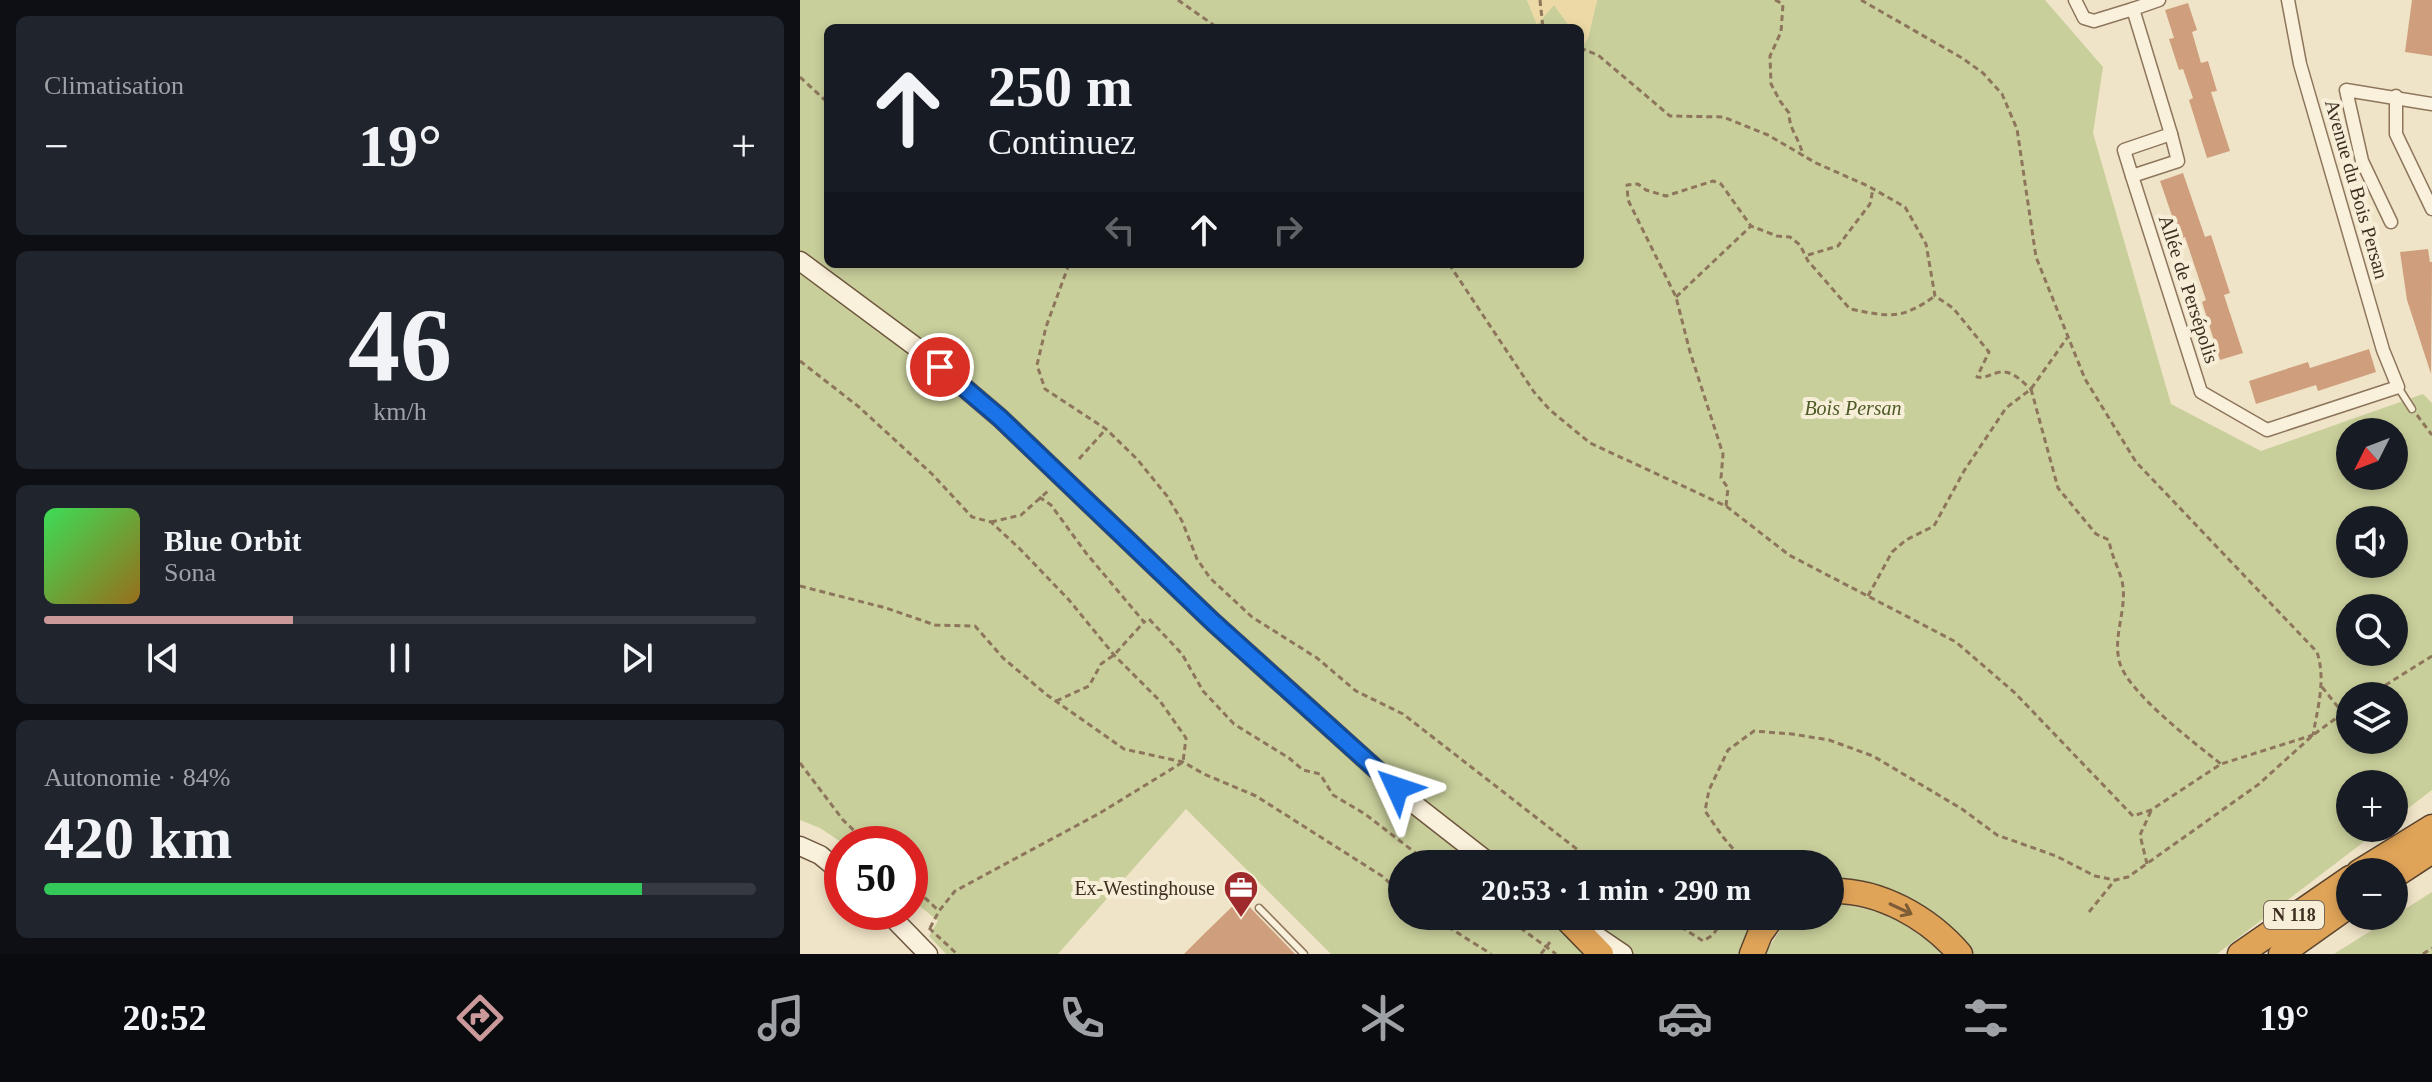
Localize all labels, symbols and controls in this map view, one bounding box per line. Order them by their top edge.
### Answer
icon: ahead [856,56,960,160]
text: 250 m [988,56,1133,118]
text: Climatisation [44,71,184,100]
street label: Avenue du Bois Persan [2321,97,2393,281]
text: 19° [358,113,442,179]
text: − [44,122,69,171]
text: + [731,122,756,171]
text: Continuez [988,122,1136,162]
icon: left [1098,208,1142,252]
icon: ahead [1182,208,1226,252]
icon: right [1266,208,1310,252]
street label: Allée de Persépolis [2154,212,2223,366]
text: 46 [348,287,452,402]
pin [906,333,974,401]
icon: arrive [918,345,962,389]
text: km/h [373,397,427,426]
park label: Bois Persan [1804,397,1902,419]
north arrow [2336,418,2408,490]
map controls [2336,418,2408,930]
button: sound [2336,506,2408,578]
text: Blue Orbit [164,524,302,557]
text: Sona [164,558,216,587]
button: search [2336,594,2408,666]
icon: previous [141,636,185,680]
icon: pause [378,636,422,680]
icon: next [615,636,659,680]
button: layers [2336,682,2408,754]
position arrow [1355,746,1439,830]
text: Autonomie · 84% [44,763,230,792]
button: + [2336,770,2408,842]
text: 420 km [44,805,232,871]
speed limit sign: 50 [824,826,928,930]
button: − [2336,858,2408,930]
office icon: Ex-Westinghouse [1222,869,1260,919]
text: 20:53 · 1 min · 290 m [1481,873,1751,906]
place label: Ex-Westinghouse [1074,877,1215,900]
road number: N 118 [2264,901,2324,929]
one-way arrow [1889,902,1913,917]
icon: directions [452,990,508,1046]
icon: music [753,990,809,1046]
icon: phone [1054,990,1110,1046]
icon: climate [1355,990,1411,1046]
icon: car [1657,990,1713,1046]
icon: filters [1958,990,2014,1046]
text: 20:52 [123,998,207,1038]
text: 19° [2259,998,2309,1038]

